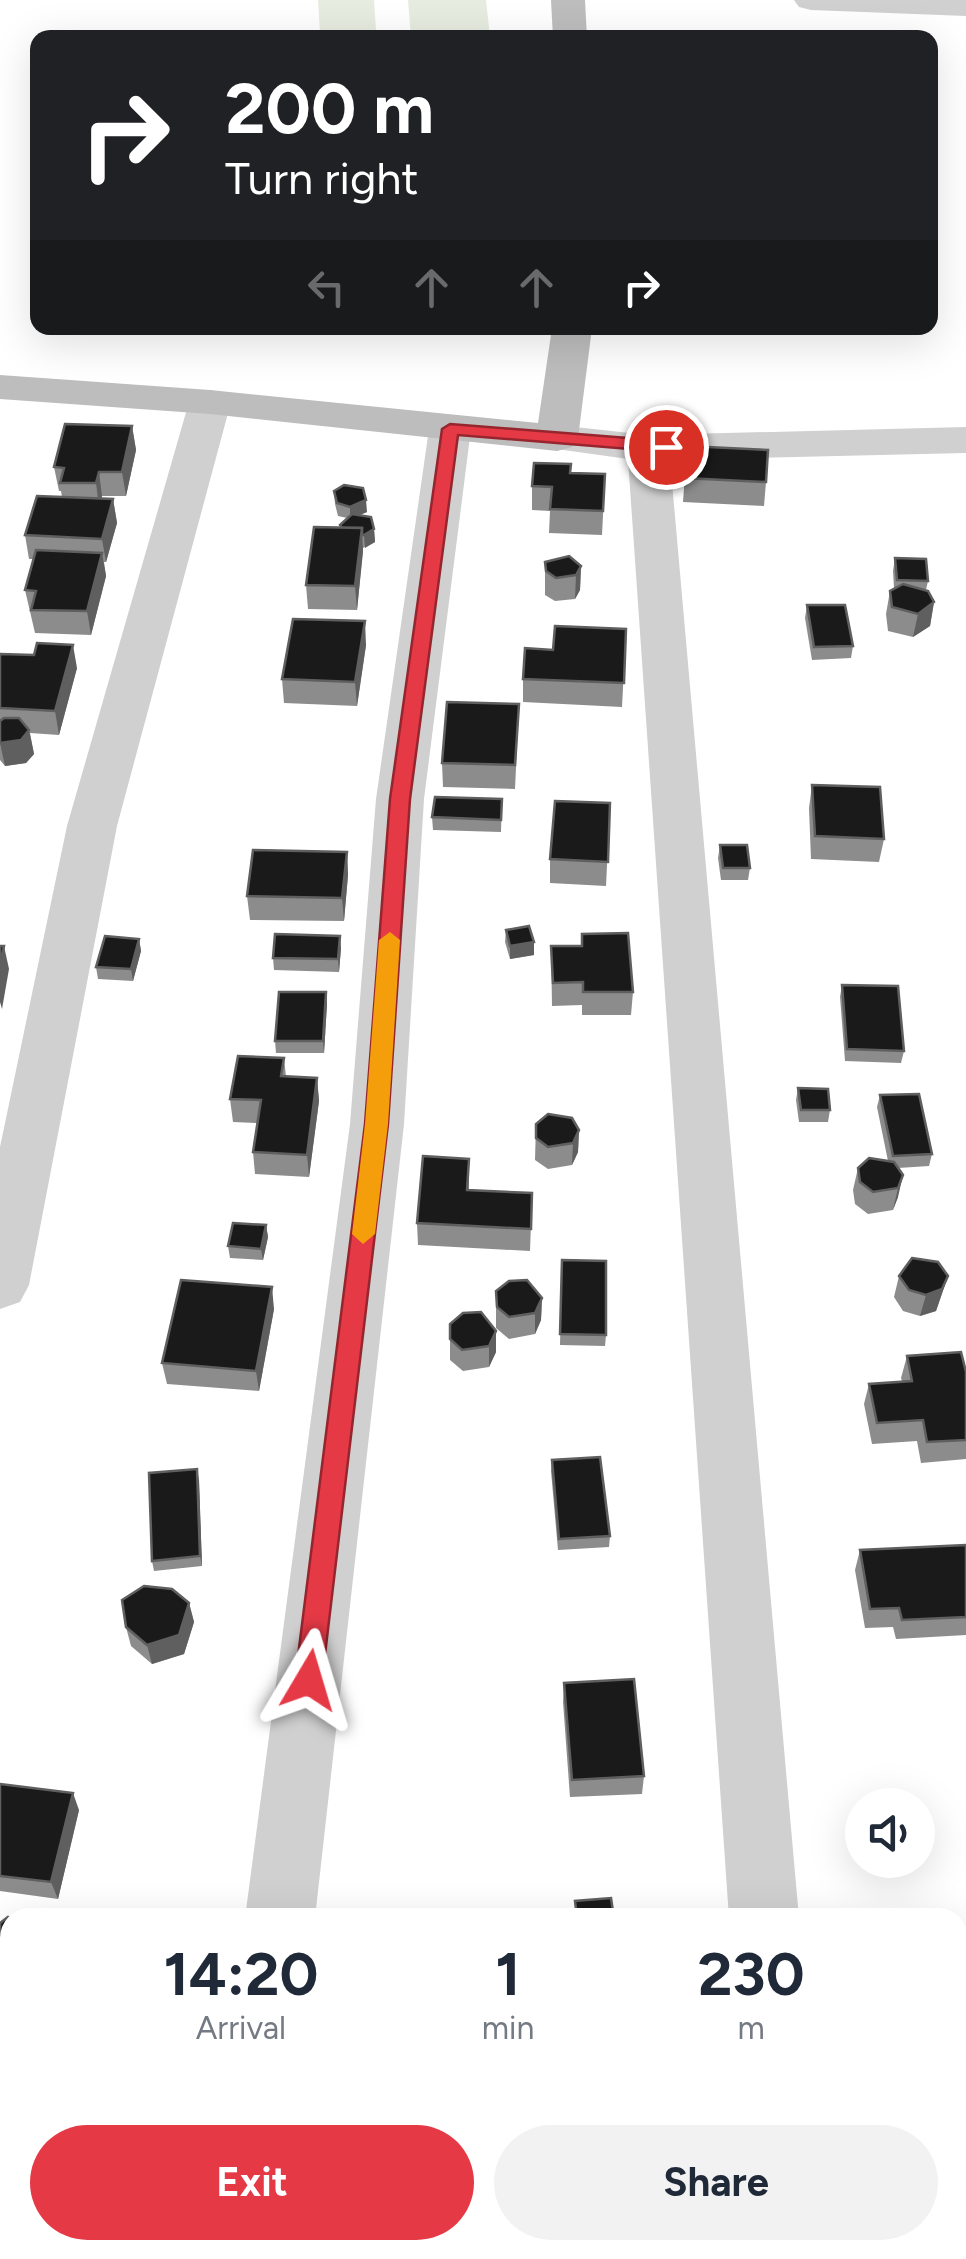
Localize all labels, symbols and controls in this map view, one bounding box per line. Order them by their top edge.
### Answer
text: 200 m [225,66,434,151]
icon: right [60,70,190,200]
text: Turn right [225,151,418,205]
icon: left [299,260,354,315]
icon: ahead [404,260,459,315]
icon: ahead [509,260,564,315]
icon: right [614,260,669,315]
pin [624,405,709,490]
icon: arrive [639,420,694,475]
position arrow [257,1628,361,1732]
map controls [845,1788,935,1878]
button: sound [845,1788,935,1878]
text: 14:20 [163,1938,318,2010]
text: 1 [495,1938,521,2010]
text: 230 [698,1938,805,2010]
text: Arrival [196,2009,286,2047]
text: min [482,2009,534,2047]
text: m [738,2009,765,2047]
button: Exit [30,2125,474,2240]
button: Share [494,2125,938,2240]

